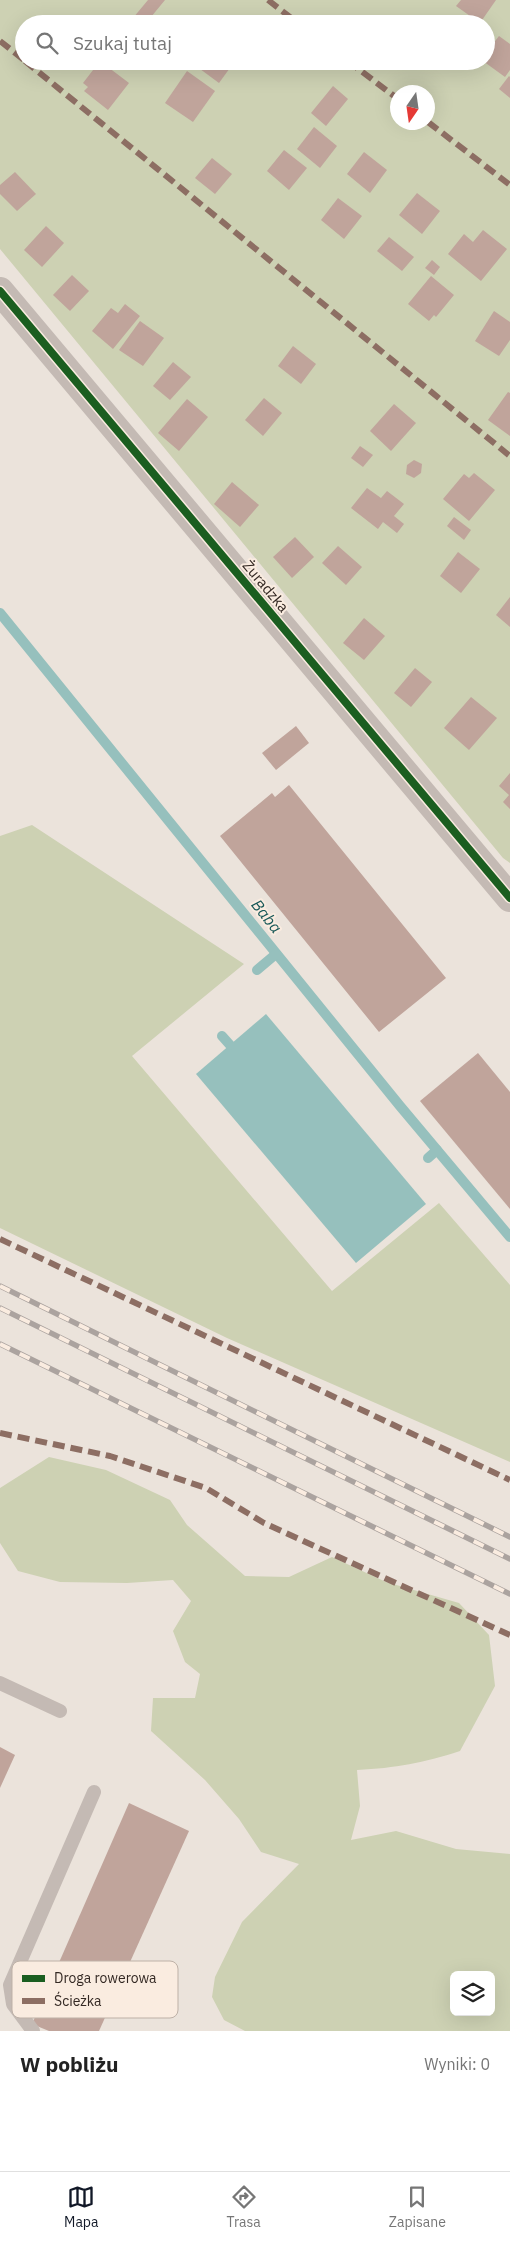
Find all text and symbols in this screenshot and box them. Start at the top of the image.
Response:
search box [15,15,495,70]
icon: search [33,29,61,57]
text: Szukaj tutaj [73,31,172,55]
north arrow [390,85,435,130]
street label: Żuradzka [239,556,293,616]
water label: Baba [247,895,287,937]
legend [12,1961,178,2018]
text: Droga rowerowa [54,1969,157,1987]
map controls [450,1971,495,2016]
button: layers [450,1971,495,2016]
text: Ścieżka [54,1991,102,2010]
text: W pobliżu [20,2050,119,2078]
text: Wyniki: 0 [424,2054,490,2074]
tab: Mapa [64,2183,98,2231]
tab: Trasa [227,2183,261,2231]
tab: Zapisane [389,2183,446,2231]

